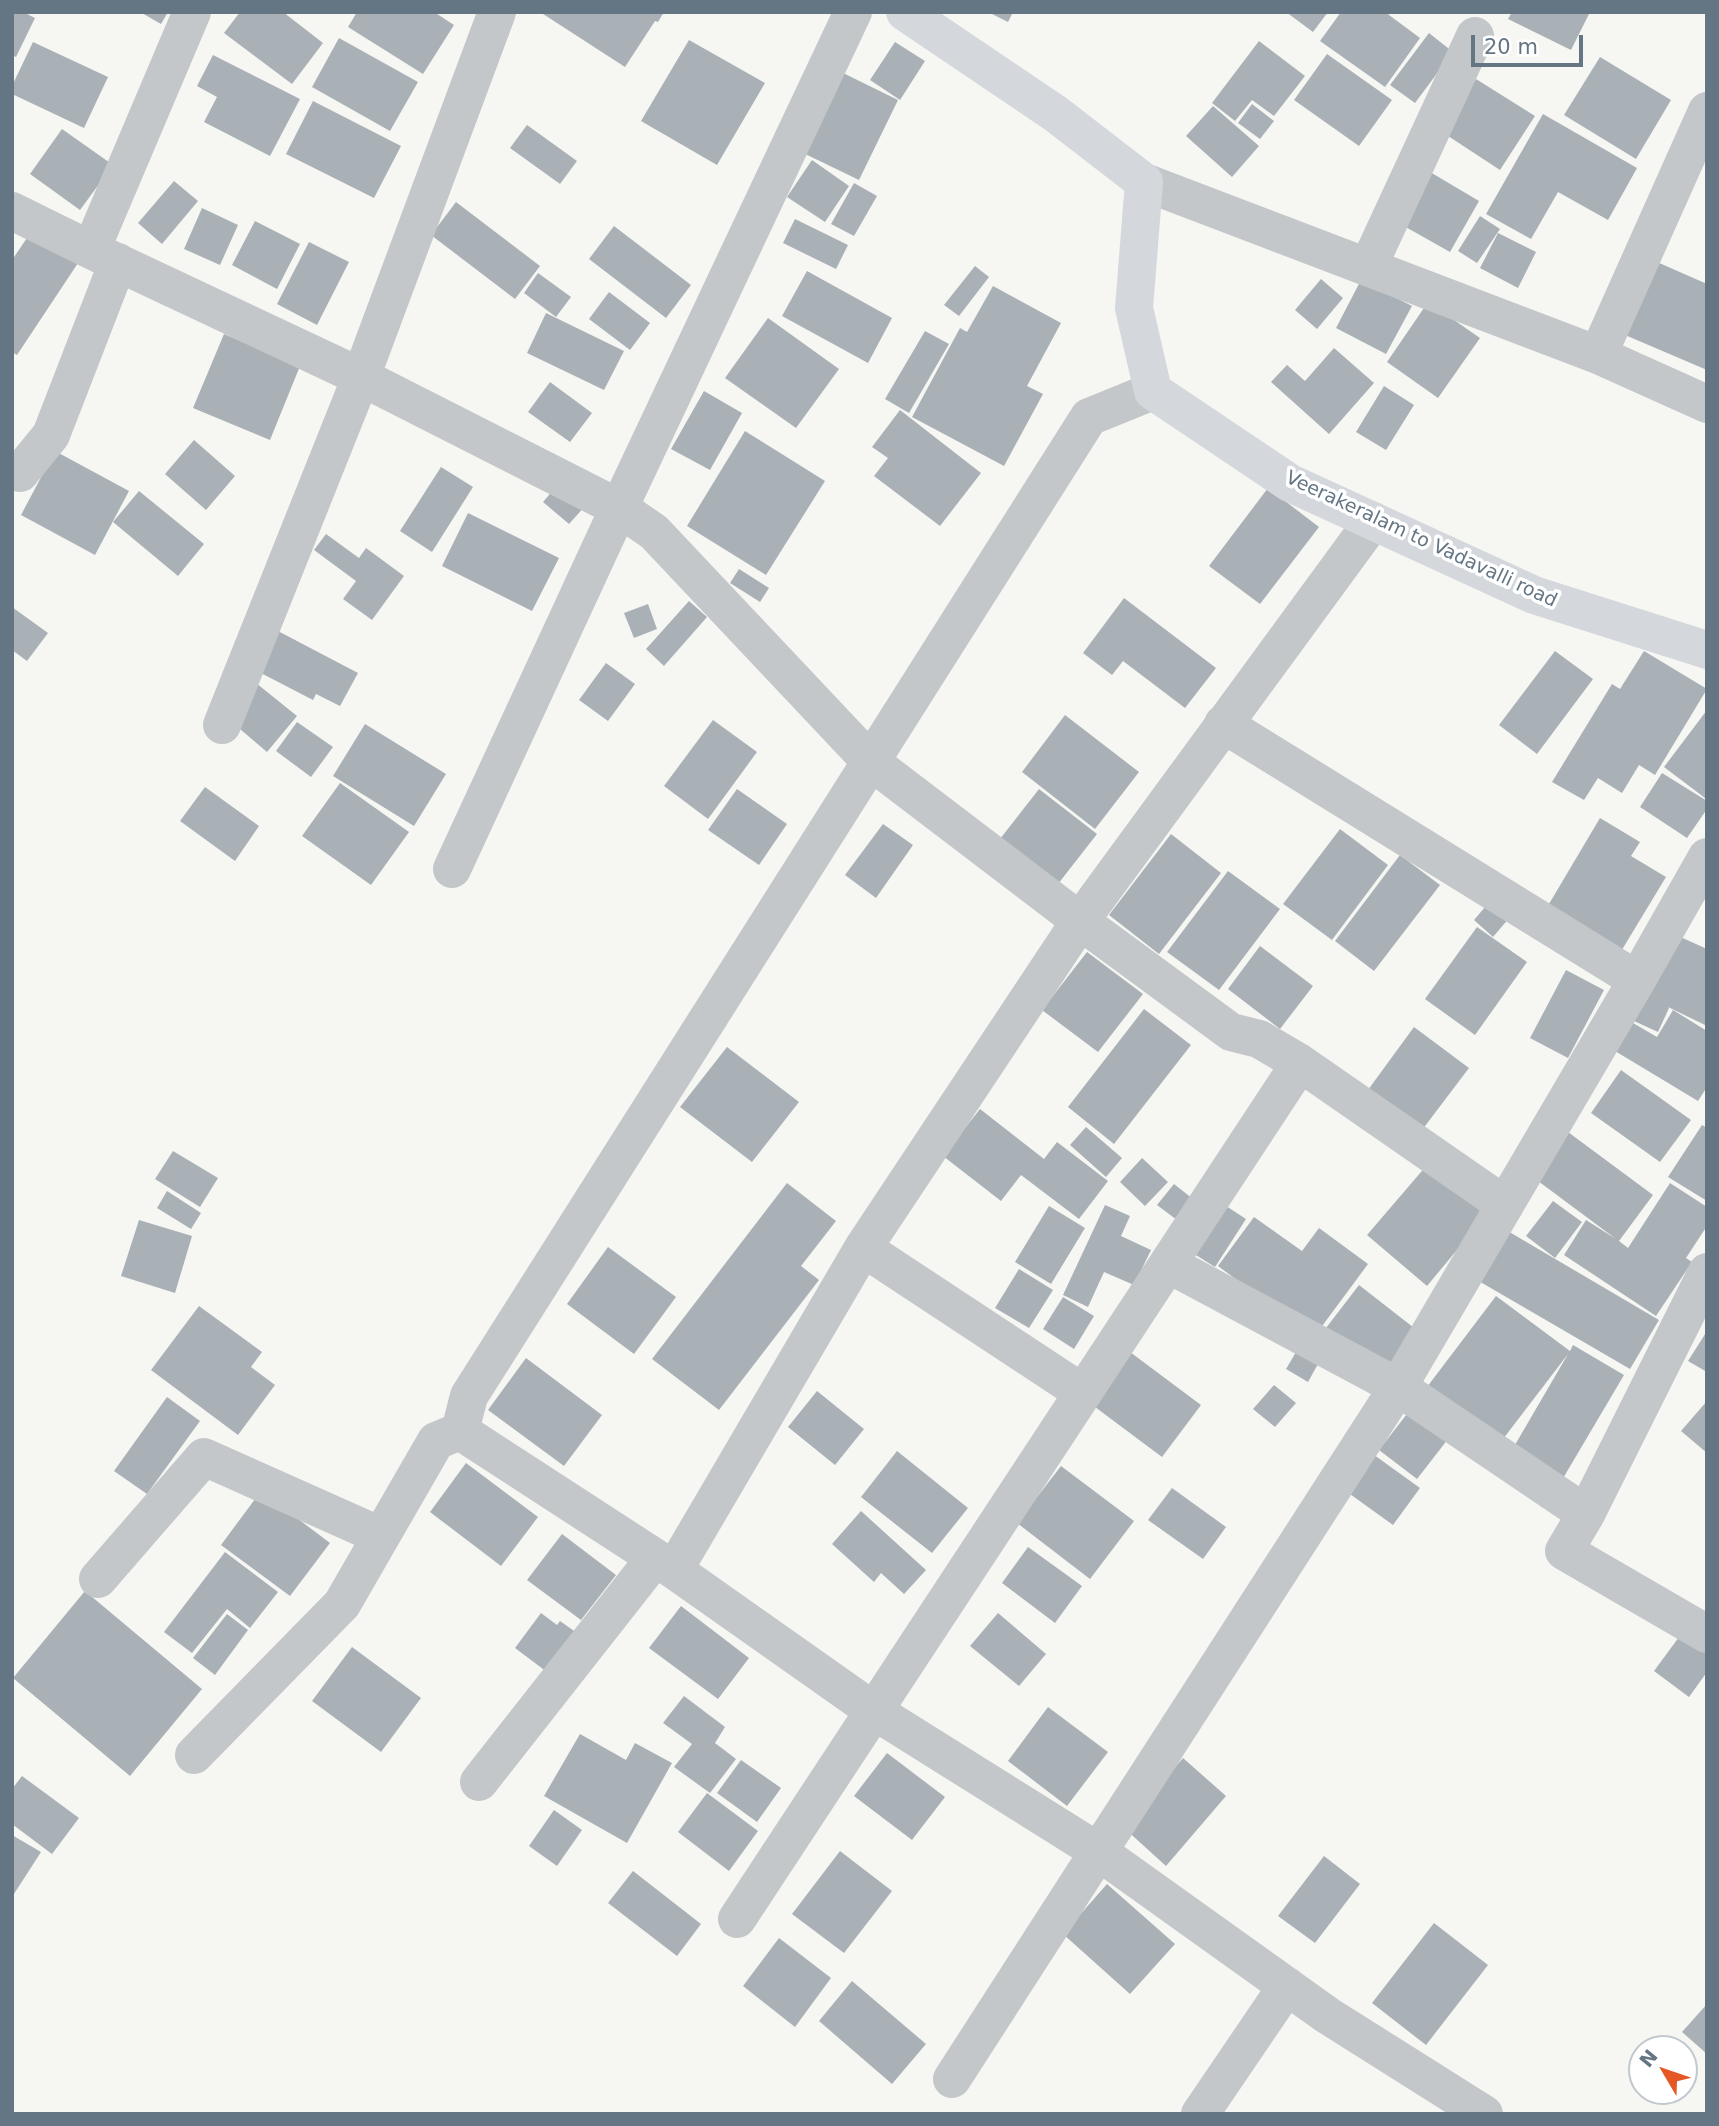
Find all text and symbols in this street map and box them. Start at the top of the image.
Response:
scale bar [1474,21,1586,65]
text: 20 m [1484,35,1538,59]
street label: Veerakeralam to Vadavalli road [1282,467,1560,613]
north arrow [1628,2035,1698,2105]
text: N [1635,2045,1662,2071]

